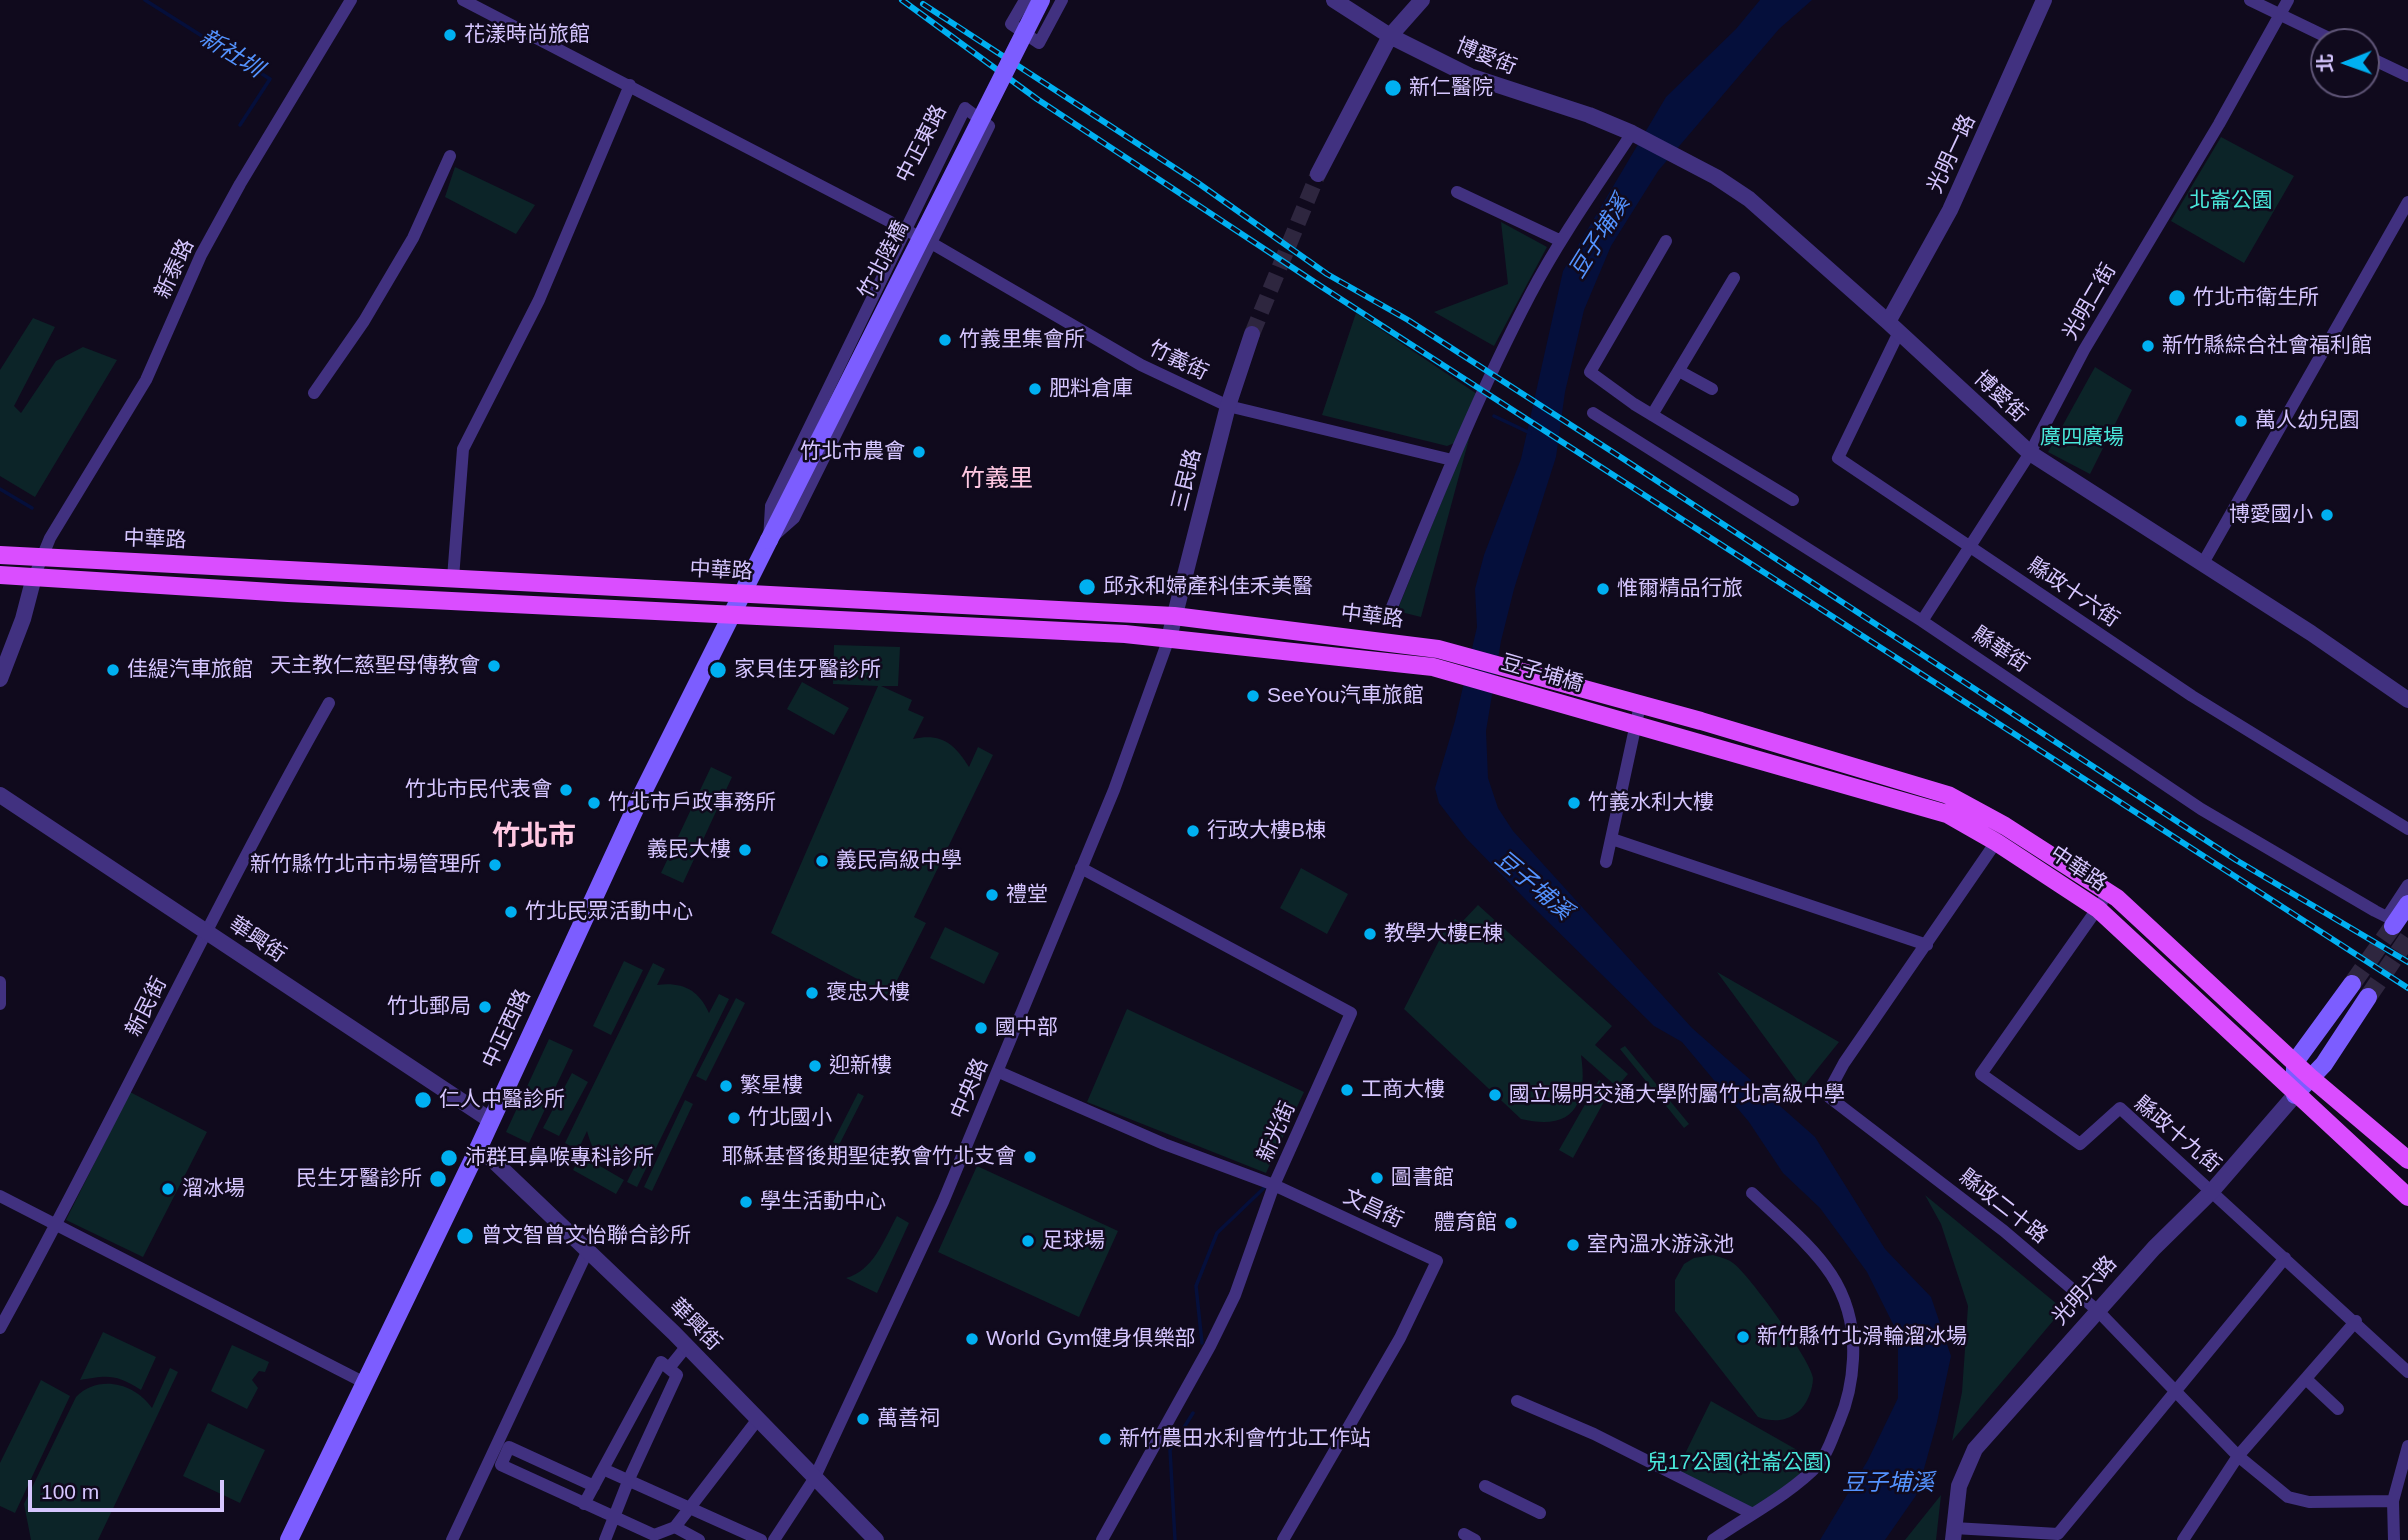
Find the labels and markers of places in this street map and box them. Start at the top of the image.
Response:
place label: 花漾時尚旅館 [464,22,590,48]
marker: 花漾時尚旅館 [442,27,458,43]
place label: 新仁醫院 [1409,75,1493,101]
marker: 新仁醫院 [1383,78,1403,98]
place label: 竹北市衛生所 [2193,285,2319,311]
marker: 竹北市衛生所 [2167,288,2187,308]
place label: 竹義里集會所 [959,327,1085,353]
marker: 竹義里集會所 [937,332,953,348]
place label: 新竹縣綜合社會福利館 [2162,333,2372,359]
marker: 新竹縣綜合社會福利館 [2140,338,2156,354]
place label: 肥料倉庫 [1049,376,1133,402]
marker: 肥料倉庫 [1027,381,1043,397]
place label: 萬人幼兒園 [2255,408,2360,434]
marker: 萬人幼兒園 [2233,413,2249,429]
place label: 竹北市農會 [800,439,905,465]
marker: 竹北市農會 [911,444,927,460]
place label: 博愛國小 [2229,502,2313,528]
marker: 博愛國小 [2319,507,2335,523]
place label: 邱永和婦產科佳禾美醫 [1103,574,1313,600]
place label: 惟爾精品行旅 [1617,576,1743,602]
marker: 邱永和婦產科佳禾美醫 [1077,577,1097,597]
marker: 惟爾精品行旅 [1595,581,1611,597]
place label: 天主教仁慈聖母傳教會 [270,653,480,679]
place label: 佳緹汽車旅館 [127,657,253,683]
place label: 家貝佳牙醫診所 [734,657,881,683]
marker: 天主教仁慈聖母傳教會 [486,658,502,674]
marker: 家貝佳牙醫診所 [708,660,728,680]
marker: 佳緹汽車旅館 [105,662,121,678]
place label: SeeYou汽車旅館 [1267,683,1424,709]
marker: SeeYou汽車旅館 [1245,688,1261,704]
place label: 竹北市民代表會 [405,777,552,803]
marker: 竹北市民代表會 [558,782,574,798]
place label: 竹北市戶政事務所 [608,790,776,816]
place label: 竹義水利大樓 [1588,790,1714,816]
marker: 竹北市戶政事務所 [586,795,602,811]
marker: 竹義水利大樓 [1566,795,1582,811]
place label: 行政大樓B棟 [1207,818,1326,844]
marker: 行政大樓B棟 [1185,823,1201,839]
place label: 義民大樓 [647,837,731,863]
marker: 義民大樓 [737,842,753,858]
place label: 義民高級中學 [836,848,962,874]
place label: 新竹縣竹北市市場管理所 [250,852,481,878]
marker: 義民高級中學 [814,853,830,869]
marker: 新竹縣竹北市市場管理所 [487,857,503,873]
place label: 禮堂 [1006,882,1048,908]
marker: 禮堂 [984,887,1000,903]
place label: 竹北民眾活動中心 [525,899,693,925]
marker: 竹北民眾活動中心 [503,904,519,920]
place label: 教學大樓E棟 [1384,921,1503,947]
marker: 教學大樓E棟 [1362,926,1378,942]
place label: 褒忠大樓 [826,980,910,1006]
marker: 褒忠大樓 [804,985,820,1001]
place label: 竹北郵局 [387,994,471,1020]
marker: 竹北郵局 [477,999,493,1015]
place label: 國中部 [995,1015,1058,1041]
marker: 國中部 [973,1020,989,1036]
place label: 迎新樓 [829,1053,892,1079]
marker: 迎新樓 [807,1058,823,1074]
place label: 繁星樓 [740,1073,803,1099]
place label: 工商大樓 [1361,1077,1445,1103]
marker: 繁星樓 [718,1078,734,1094]
marker: 工商大樓 [1339,1082,1355,1098]
place label: 國立陽明交通大學附屬竹北高級中學 [1509,1082,1845,1108]
place label: 仁人中醫診所 [439,1087,565,1113]
marker: 國立陽明交通大學附屬竹北高級中學 [1487,1087,1503,1103]
marker: 仁人中醫診所 [413,1090,433,1110]
place label: 竹北國小 [748,1105,832,1131]
marker: 竹北國小 [726,1110,742,1126]
place label: 耶穌基督後期聖徒教會竹北支會 [722,1144,1016,1170]
place label: 沛群耳鼻喉專科診所 [465,1145,654,1171]
marker: 沛群耳鼻喉專科診所 [439,1148,459,1168]
marker: 耶穌基督後期聖徒教會竹北支會 [1022,1149,1038,1165]
place label: 圖書館 [1391,1165,1454,1191]
place label: 民生牙醫診所 [296,1166,422,1192]
marker: 民生牙醫診所 [428,1169,448,1189]
marker: 圖書館 [1369,1170,1385,1186]
place label: 溜冰場 [182,1176,245,1202]
marker: 溜冰場 [160,1181,176,1197]
place label: 學生活動中心 [760,1189,886,1215]
marker: 學生活動中心 [738,1194,754,1210]
place label: 體育館 [1434,1210,1497,1236]
marker: 體育館 [1503,1215,1519,1231]
place label: 曾文智曾文怡聯合診所 [481,1223,691,1249]
marker: 曾文智曾文怡聯合診所 [455,1226,475,1246]
place label: 足球場 [1042,1228,1105,1254]
place label: 室內溫水游泳池 [1587,1232,1734,1258]
marker: 足球場 [1020,1233,1036,1249]
marker: 室內溫水游泳池 [1565,1237,1581,1253]
place label: 新竹縣竹北滑輪溜冰場 [1757,1324,1967,1350]
place label: World Gym健身俱樂部 [986,1326,1196,1352]
marker: 新竹縣竹北滑輪溜冰場 [1735,1329,1751,1345]
marker: World Gym健身俱樂部 [964,1331,980,1347]
place label: 萬善祠 [877,1406,940,1432]
marker: 萬善祠 [855,1411,871,1427]
place label: 新竹農田水利會竹北工作站 [1119,1426,1371,1452]
marker: 新竹農田水利會竹北工作站 [1097,1431,1113,1447]

